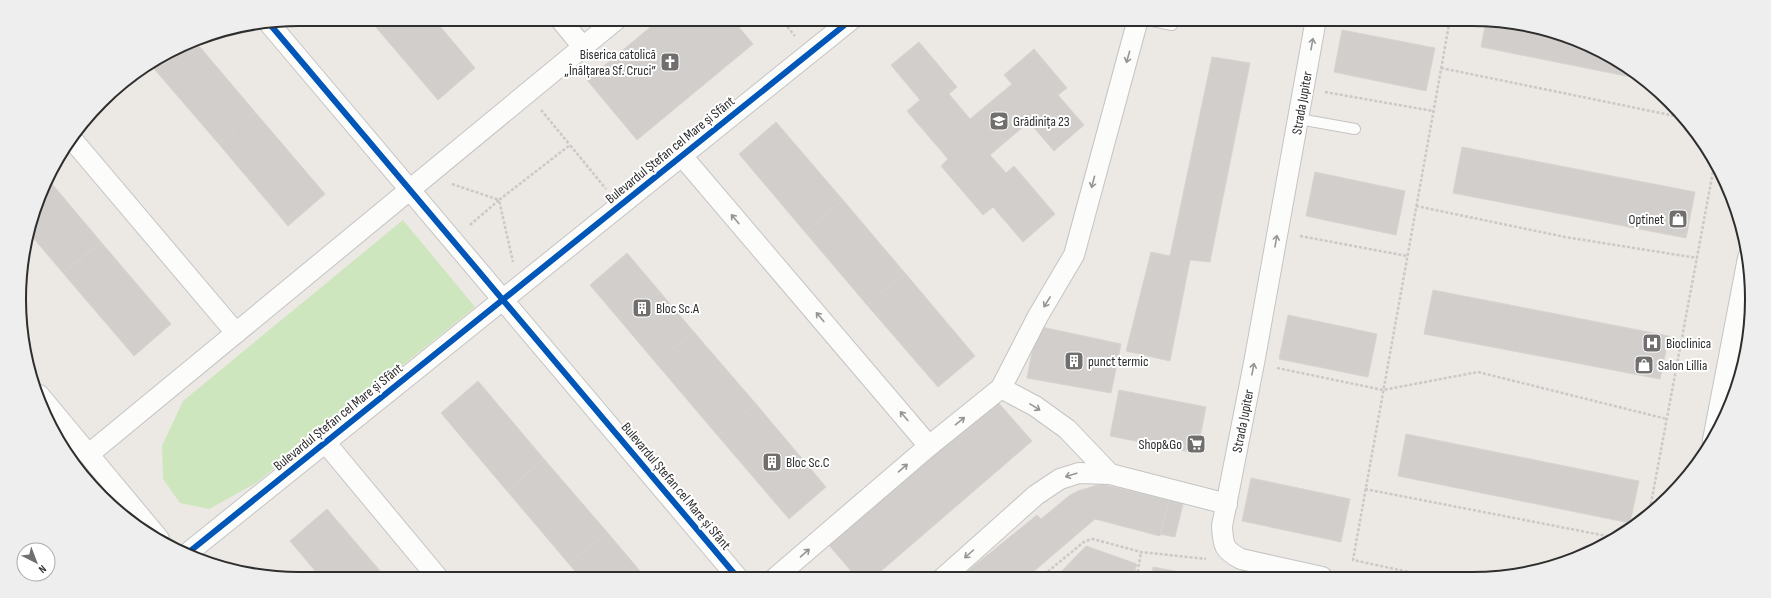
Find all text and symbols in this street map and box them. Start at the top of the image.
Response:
one-way arrow [1308,38,1316,51]
place label: Biserica catolică „Înălțarea Sf. Cruci” [564,46,656,79]
one-way arrow [1124,50,1131,63]
church icon: Biserica catolică „Înălțarea Sf. Cruci” [659,51,681,73]
street label: Strada Jupiter [1288,70,1316,136]
street label: Bulevardul Ștefan cel Mare și Sfânt [602,93,738,207]
school or university icon: Grădinița 23 [988,110,1010,132]
place label: Grădinița 23 [1013,113,1070,130]
one-way arrow [1089,175,1096,188]
shop icon: Optinet [1667,208,1689,230]
place label: Optinet [1629,211,1664,228]
one-way arrow [731,213,740,224]
one-way arrow [1273,235,1281,248]
one-way arrow [1043,296,1051,307]
building icon: Bloc Sc.A [631,297,653,319]
place label: Bloc Sc.A [656,300,700,317]
one-way arrow [815,312,824,323]
hospital icon: Bioclinica [1641,332,1663,354]
place label: Bioclinica [1666,335,1711,352]
building icon: punct termic [1063,350,1085,372]
place label: punct termic [1088,353,1149,370]
shop icon: Salon Lillia [1633,354,1655,376]
place label: Salon Lillia [1658,357,1707,374]
street label: Bulevardul Ștefan cel Mare și Sfânt [270,360,406,474]
one-way arrow [1249,363,1257,376]
street label: Strada Jupiter [1229,388,1257,454]
one-way arrow [1029,403,1041,411]
one-way arrow [900,411,909,422]
one-way arrow [954,417,965,426]
street label: Bulevardul Ștefan cel Mare și Sfânt [618,419,734,553]
supermarket icon: Shop&Go [1185,433,1207,455]
place label: Shop&Go [1139,436,1182,453]
building icon: Bloc Sc.C [761,451,783,473]
place label: Bloc Sc.C [786,454,830,471]
one-way arrow [898,464,909,473]
one-way arrow [1065,472,1078,479]
north arrow [16,542,56,582]
one-way arrow [799,548,810,557]
one-way arrow [964,550,975,559]
text: N [36,562,49,576]

